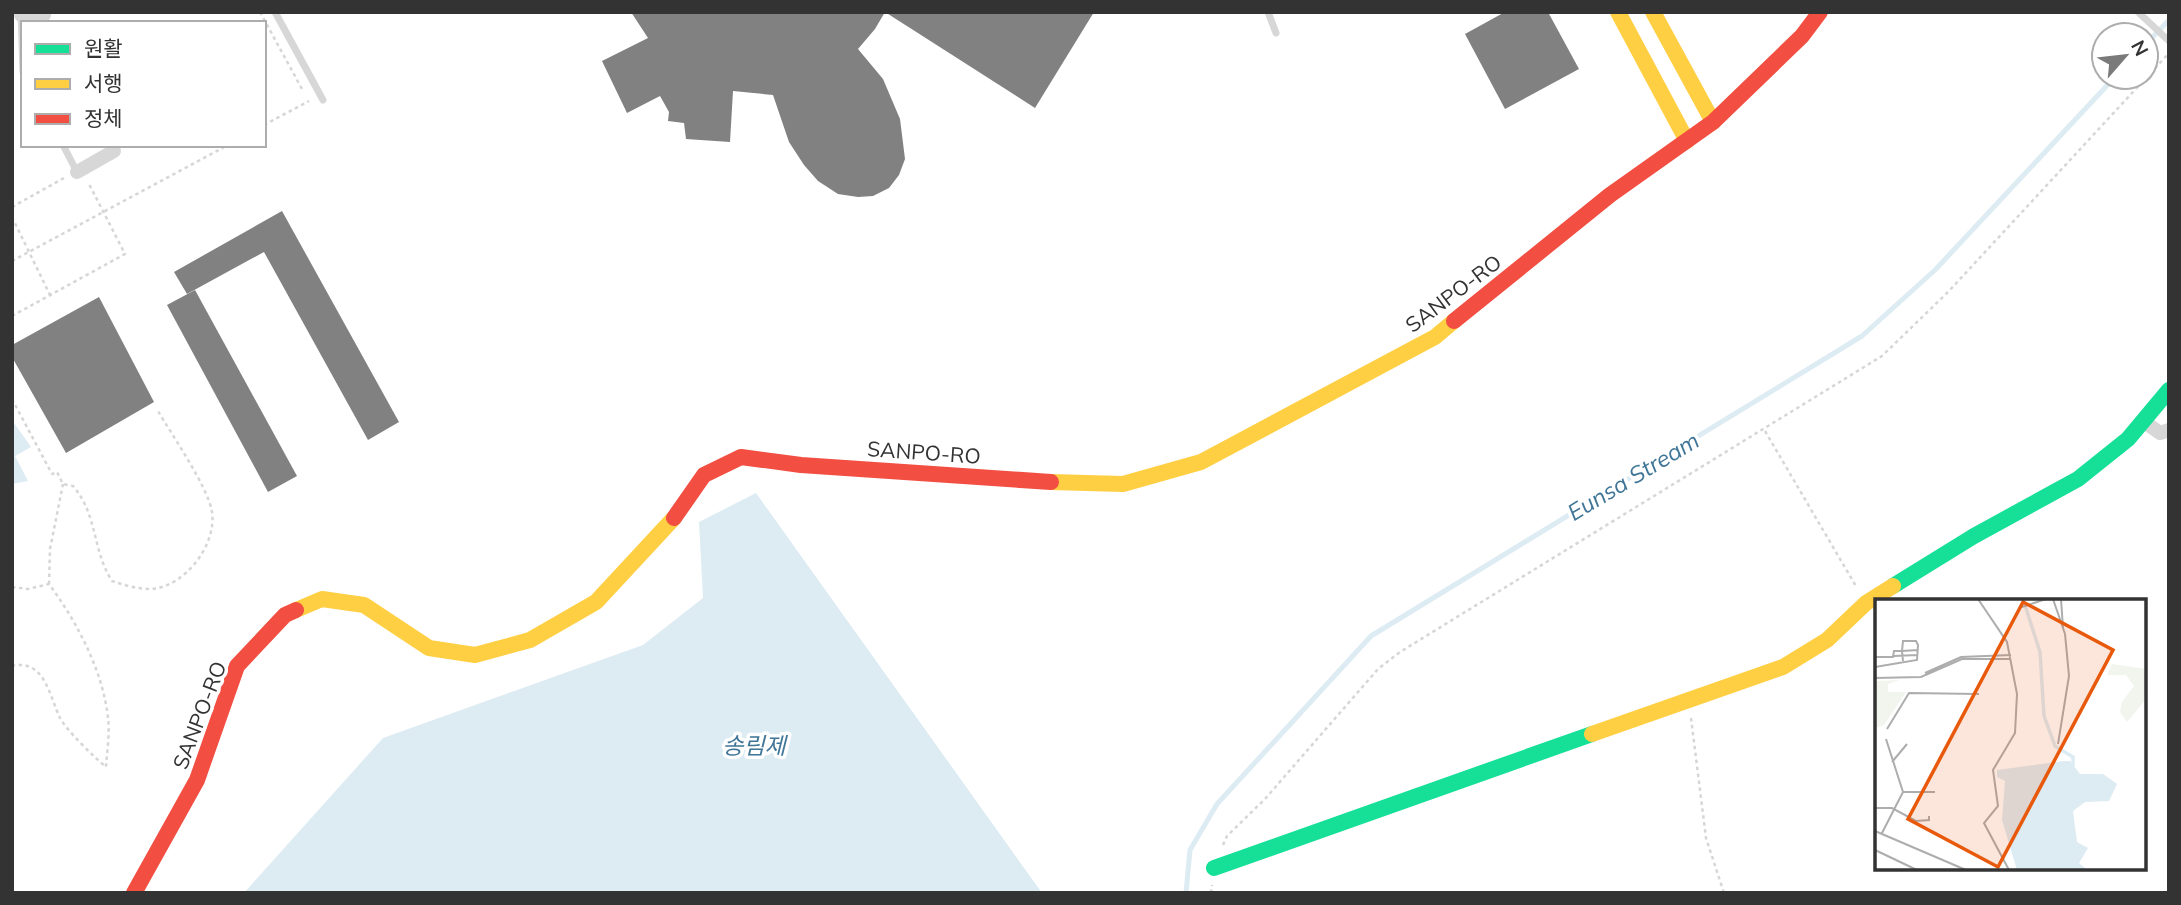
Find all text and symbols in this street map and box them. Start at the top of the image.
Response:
legend [21,21,266,147]
north arrow [2090,21,2160,91]
text: 원활 [84,35,123,61]
text: N [2126,36,2154,60]
text: 서행 [84,70,123,96]
text: 정체 [84,105,123,131]
street label: SANPO-RO [1400,248,1506,338]
water label: Eunsa Stream [1562,425,1704,527]
street label: SANPO-RO [866,435,982,469]
inset map [1875,599,2146,870]
street label: SANPO-RO [167,657,231,773]
water label: 송림제 [722,731,789,760]

